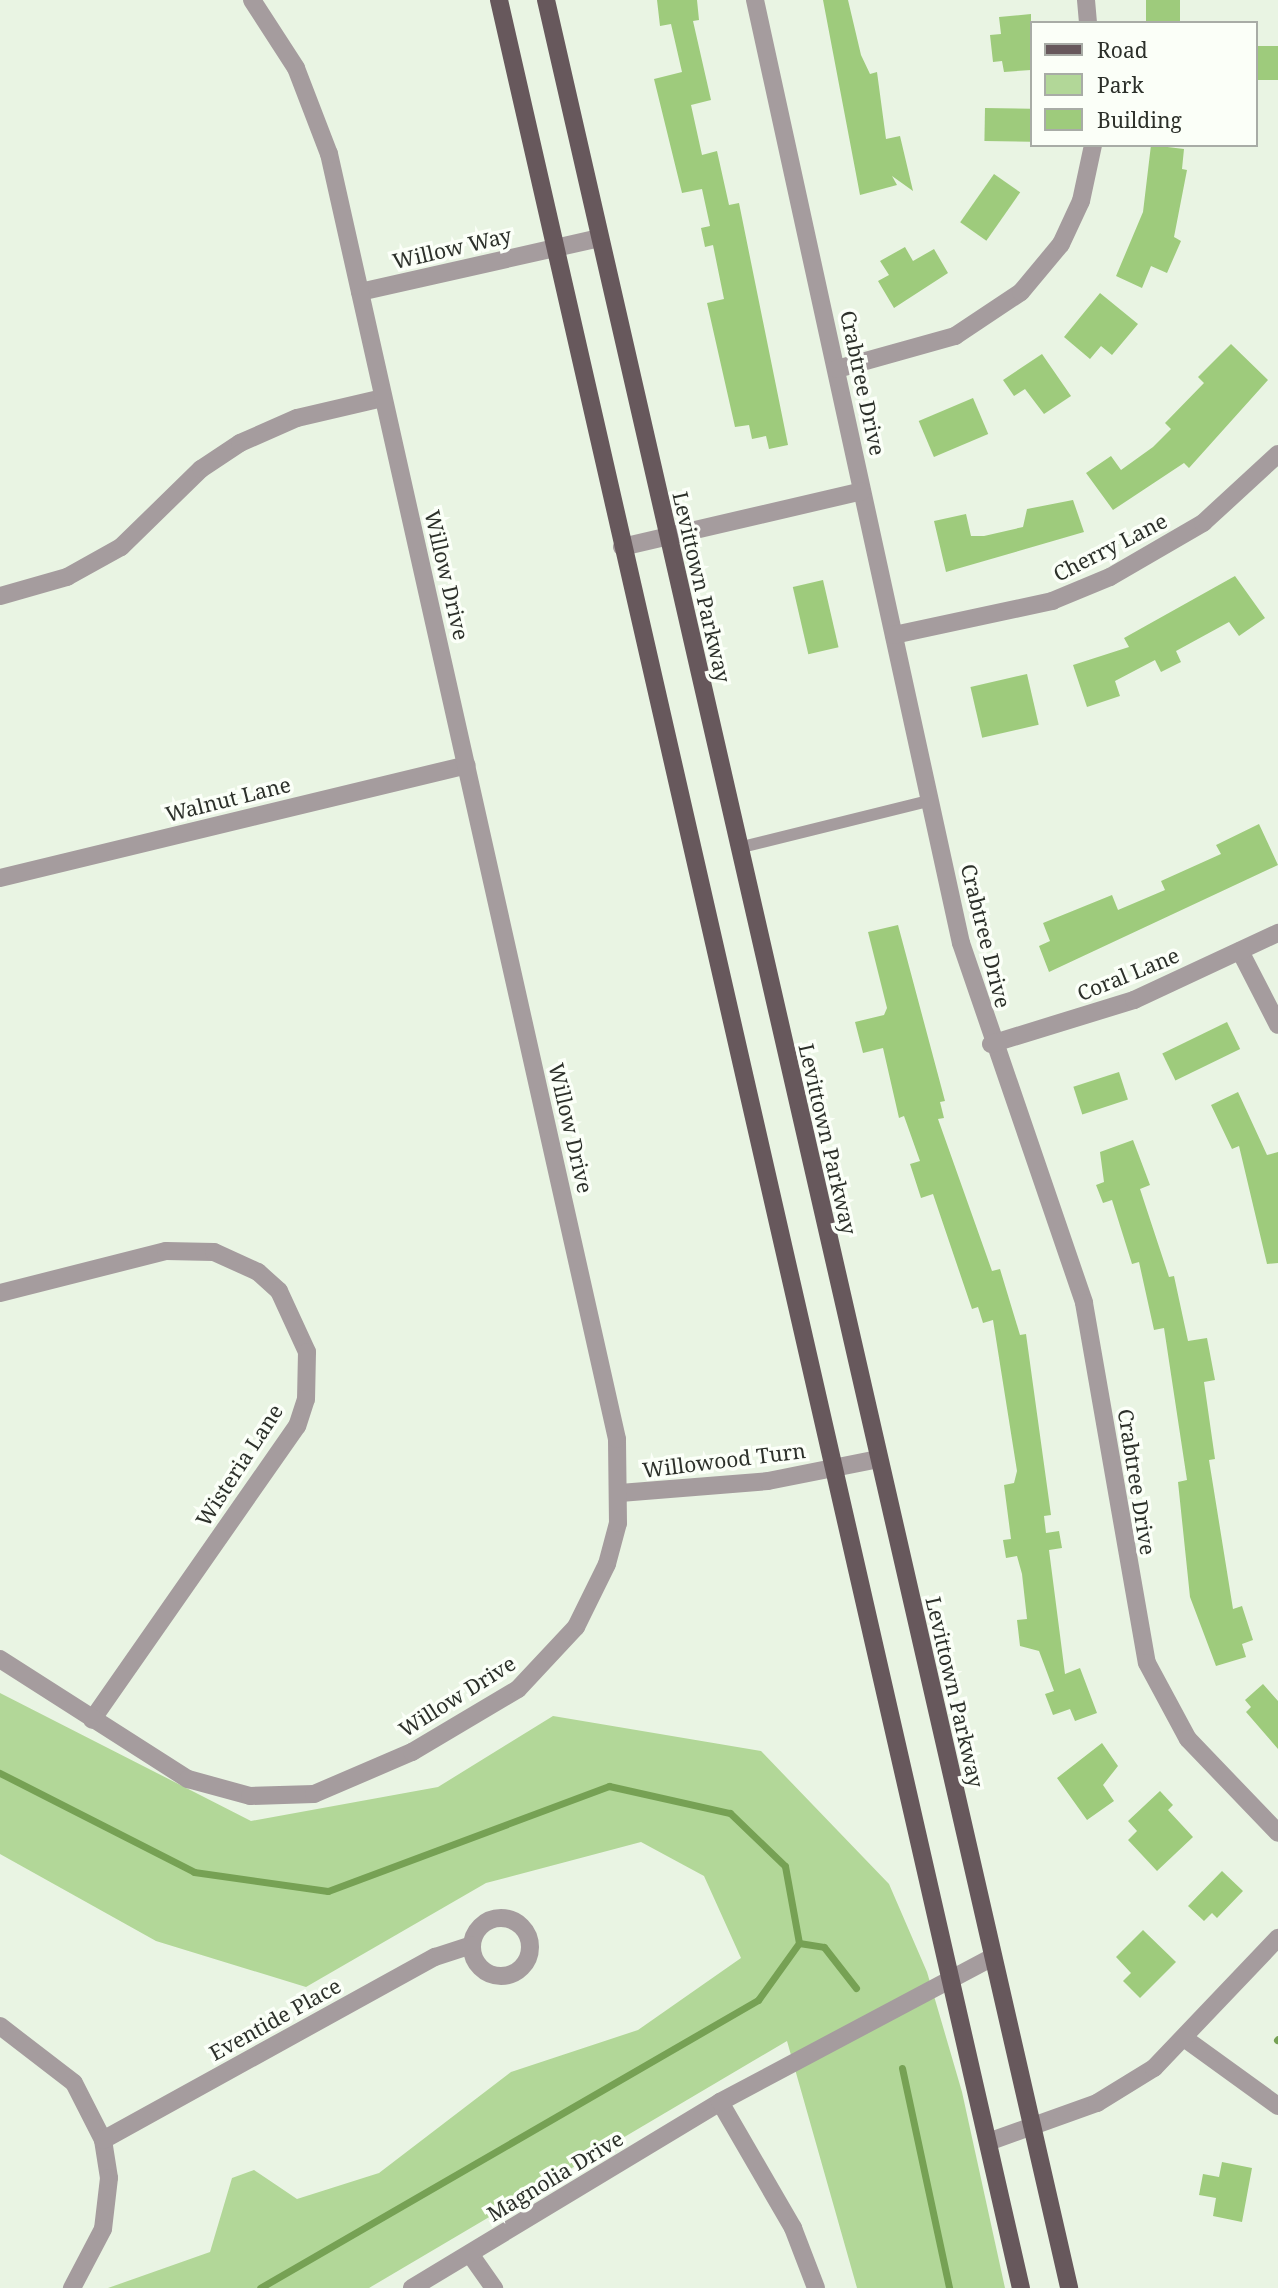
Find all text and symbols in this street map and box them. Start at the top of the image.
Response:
legend [1030,21,1257,147]
text: Road [1097,36,1148,64]
text: Park [1097,71,1144,99]
text: Building [1097,106,1182,134]
street label: Willow Way [390,222,514,274]
street label: Crabtree Drive [835,308,891,458]
street label: Levittown Parkway [668,489,736,685]
street label: Willow Drive [420,508,474,642]
street label: Cherry Lane [1049,508,1171,586]
street label: Walnut Lane [163,771,293,827]
street label: Crabtree Drive [956,861,1016,1011]
street label: Coral Lane [1073,942,1183,1006]
street label: Levittown Parkway [794,1041,862,1237]
street label: Willow Drive [544,1061,598,1195]
street label: Wisteria Lane [190,1399,288,1531]
street label: Crabtree Drive [1113,1407,1161,1557]
street label: Willowood Turn [641,1437,807,1483]
street label: Levittown Parkway [921,1594,989,1790]
street label: Willow Drive [394,1650,520,1742]
street label: Eventide Place [205,1973,345,2065]
street label: Magnolia Drive [482,2125,628,2227]

